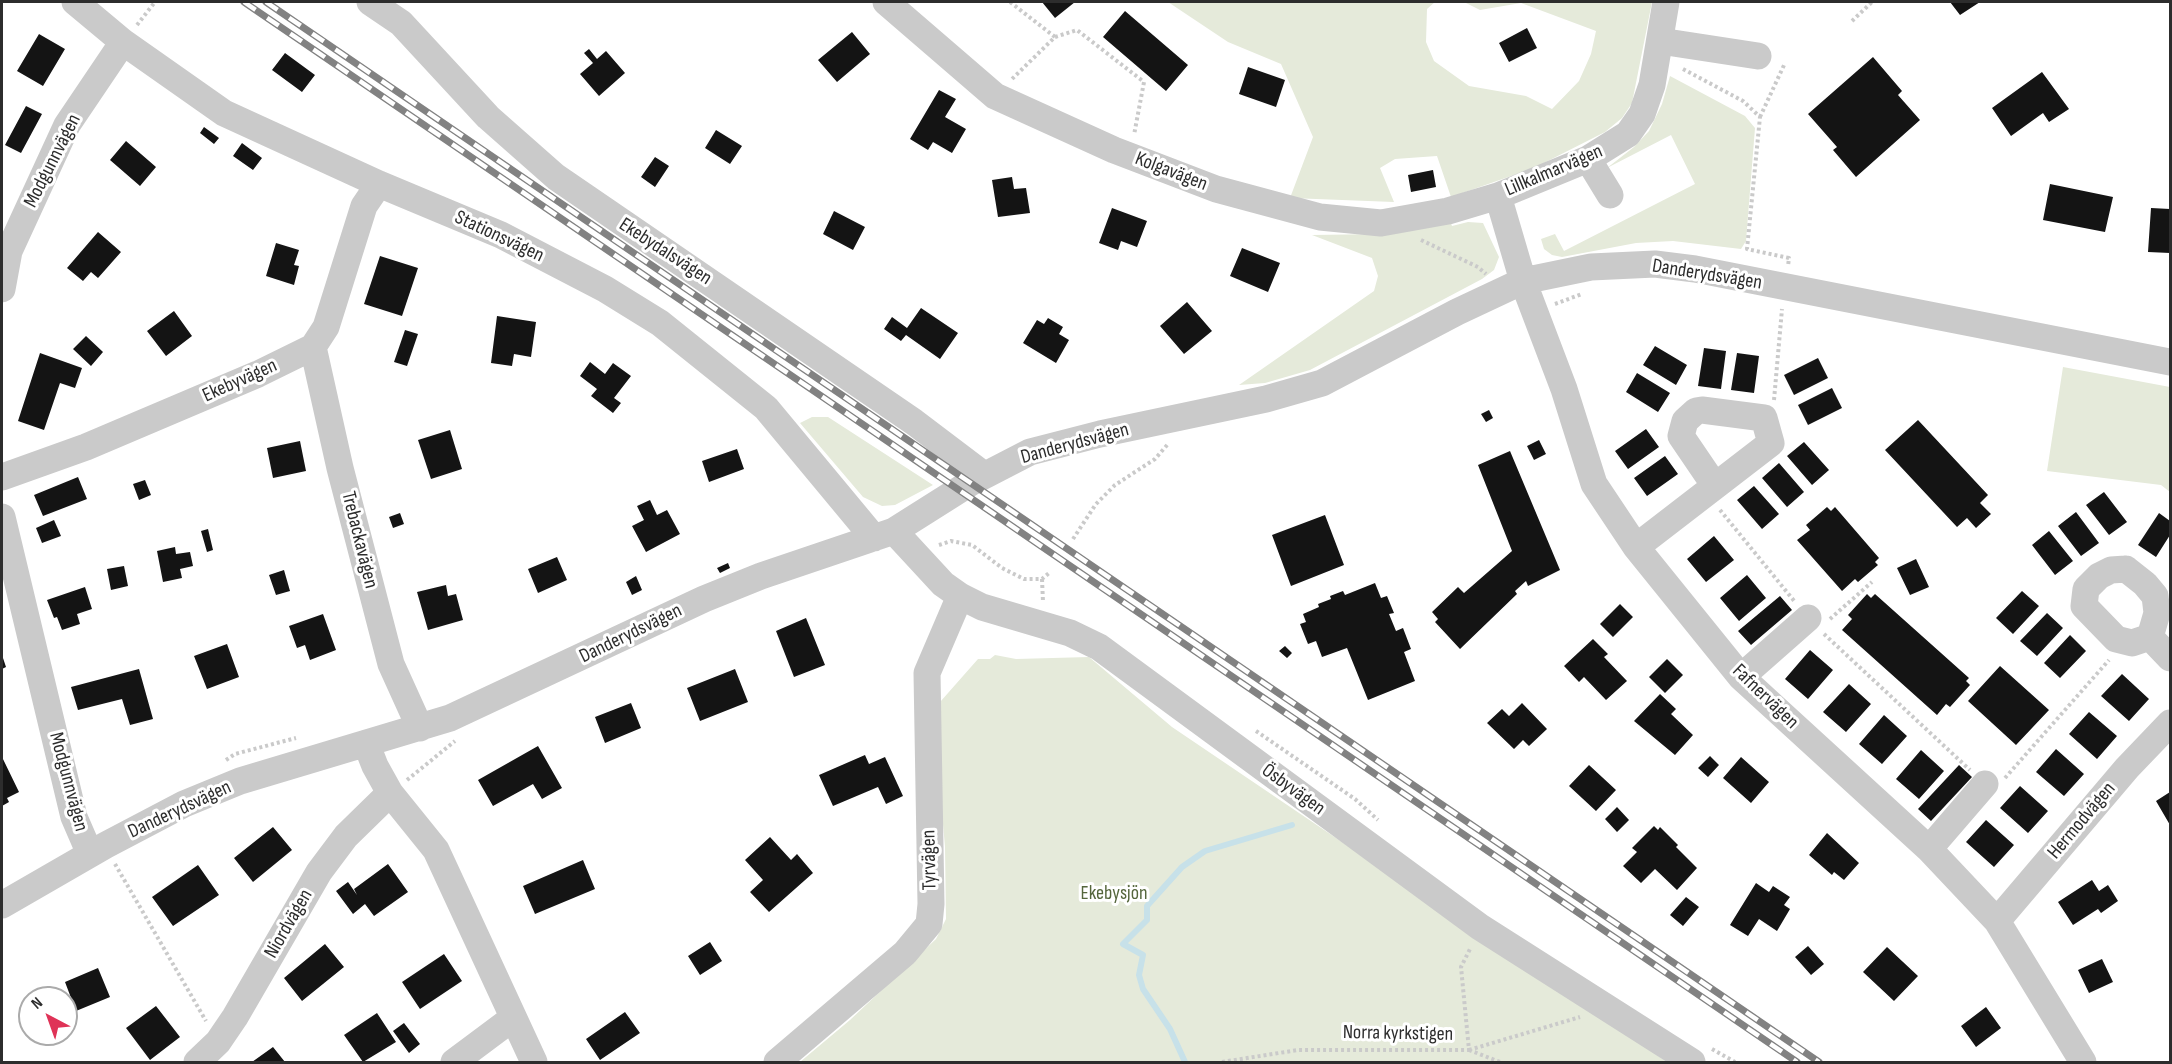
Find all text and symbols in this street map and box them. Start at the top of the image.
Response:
street label: Modgunnvägen [19,110,87,212]
street label: Lillkalmarvägen [1502,140,1606,202]
street label: Kolgavägen [1131,147,1211,197]
street label: Stationsvägen [451,206,547,268]
street label: Ekebydalsvägen [614,213,716,291]
street label: Danderydsvägen [1650,254,1764,296]
street label: Ekebyvägen [199,354,281,408]
street label: Danderydsvägen [1018,418,1132,470]
street label: Trebackavägen [335,489,383,591]
street label: Danderydsvägen [576,599,686,669]
street label: Fafnervägen [1727,660,1803,734]
street label: Modgunnvägen [43,730,93,834]
street label: Ösbyvägen [1257,759,1329,821]
street label: Danderydsvägen [125,776,235,844]
street label: Hermodvägen [2043,778,2121,864]
street label: Tyrvägen [917,830,943,890]
park label: Ekebysjön [1080,882,1148,906]
street label: Niordvägen [260,885,318,963]
north arrow [18,986,78,1046]
text: N [28,994,47,1014]
street label: Norra kyrkstigen [1343,1021,1453,1047]

